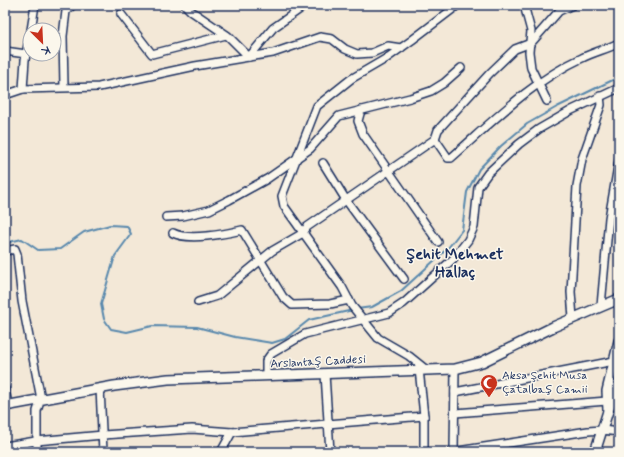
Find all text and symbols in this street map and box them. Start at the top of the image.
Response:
north arrow [22,22,62,62]
text: K [39,42,52,58]
district label: Şehit Mehmet Hallaç [406,244,504,283]
street label: Arslantaş Caddesi [270,351,366,372]
place label: Aksa Şehit Musa Çatalbaş Camii [502,368,588,398]
mosque icon: Aksa Şehit Musa Çatalbaş Camii [479,373,499,398]

